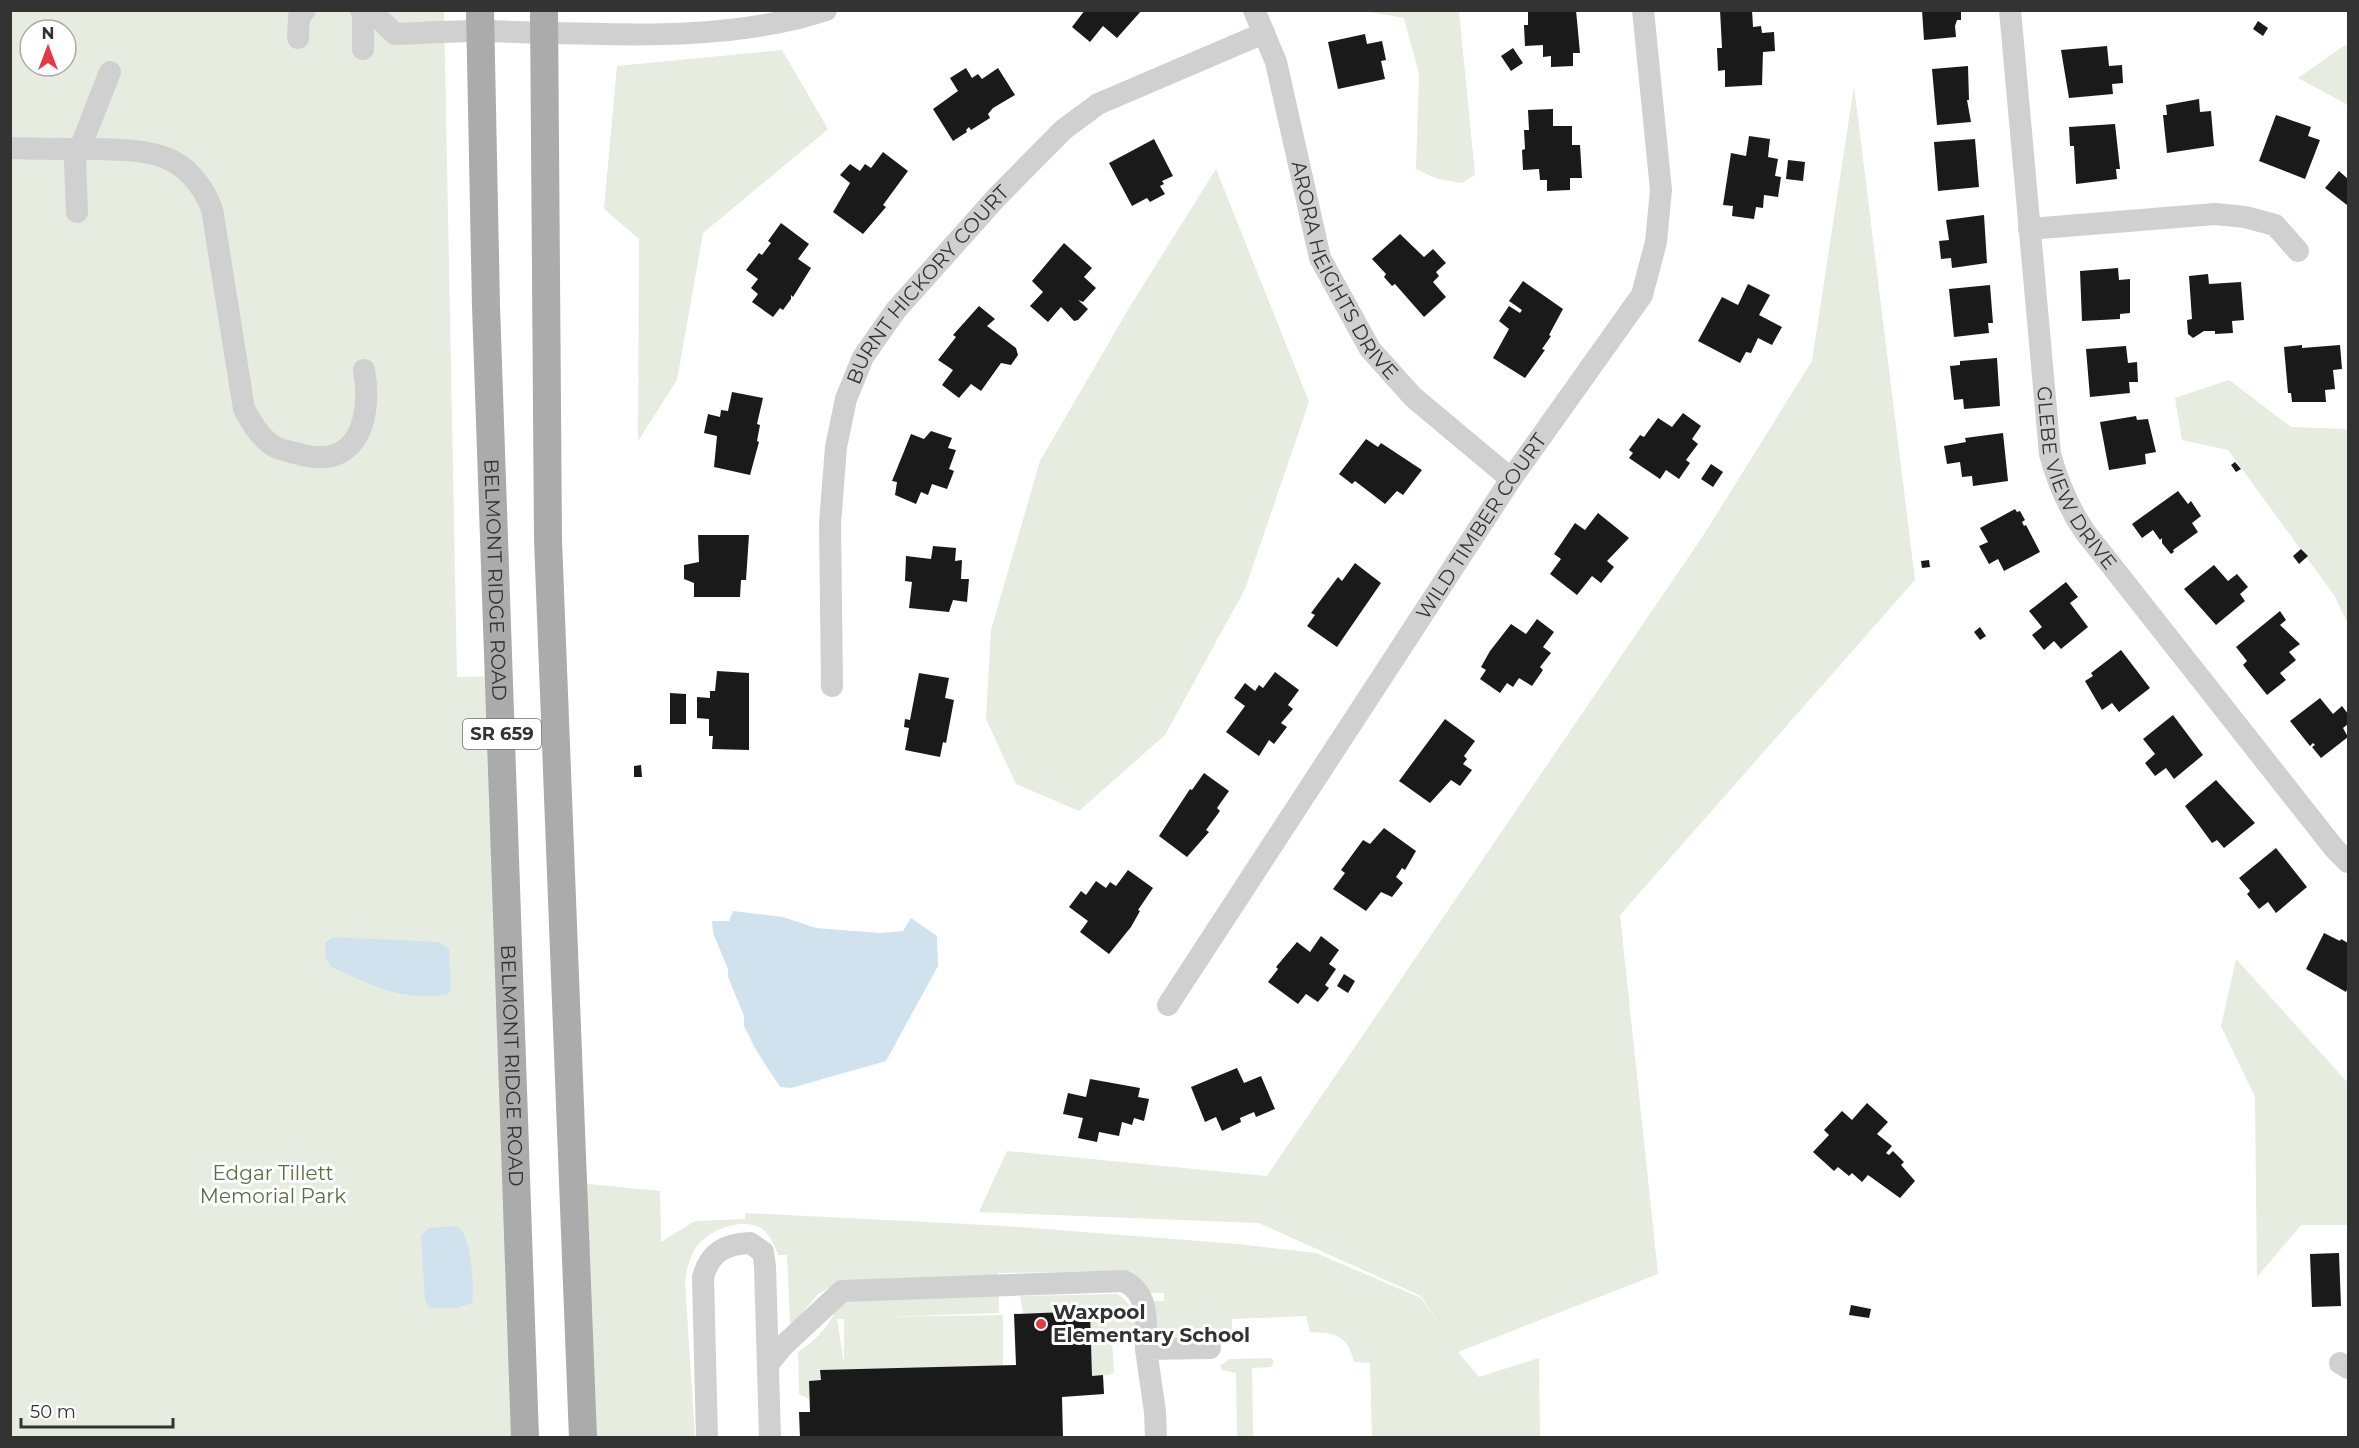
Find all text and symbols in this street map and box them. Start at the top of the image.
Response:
north arrow [18,18,78,78]
text: N [42,24,54,43]
street label: ARORA HEIGHTS DRIVE [1287,159,1403,384]
street label: BURNT HICKORY COURT [841,180,1014,388]
street label: GLEBE VIEW DRIVE [2032,385,2122,574]
street label: WILD TIMBER COURT [1411,428,1552,624]
street label: BELMONT RIDGE ROAD [479,458,512,701]
road number: SR 659 [463,719,541,749]
street label: BELMONT RIDGE ROAD [496,944,528,1187]
park label: Edgar Tillett Memorial Park [200,1161,346,1208]
place label: Waxpool Elementary School [1053,1300,1250,1347]
marker: Waxpool Elementary School [1034,1317,1048,1331]
scale bar [21,1391,172,1429]
text: 50 m [30,1401,76,1423]

